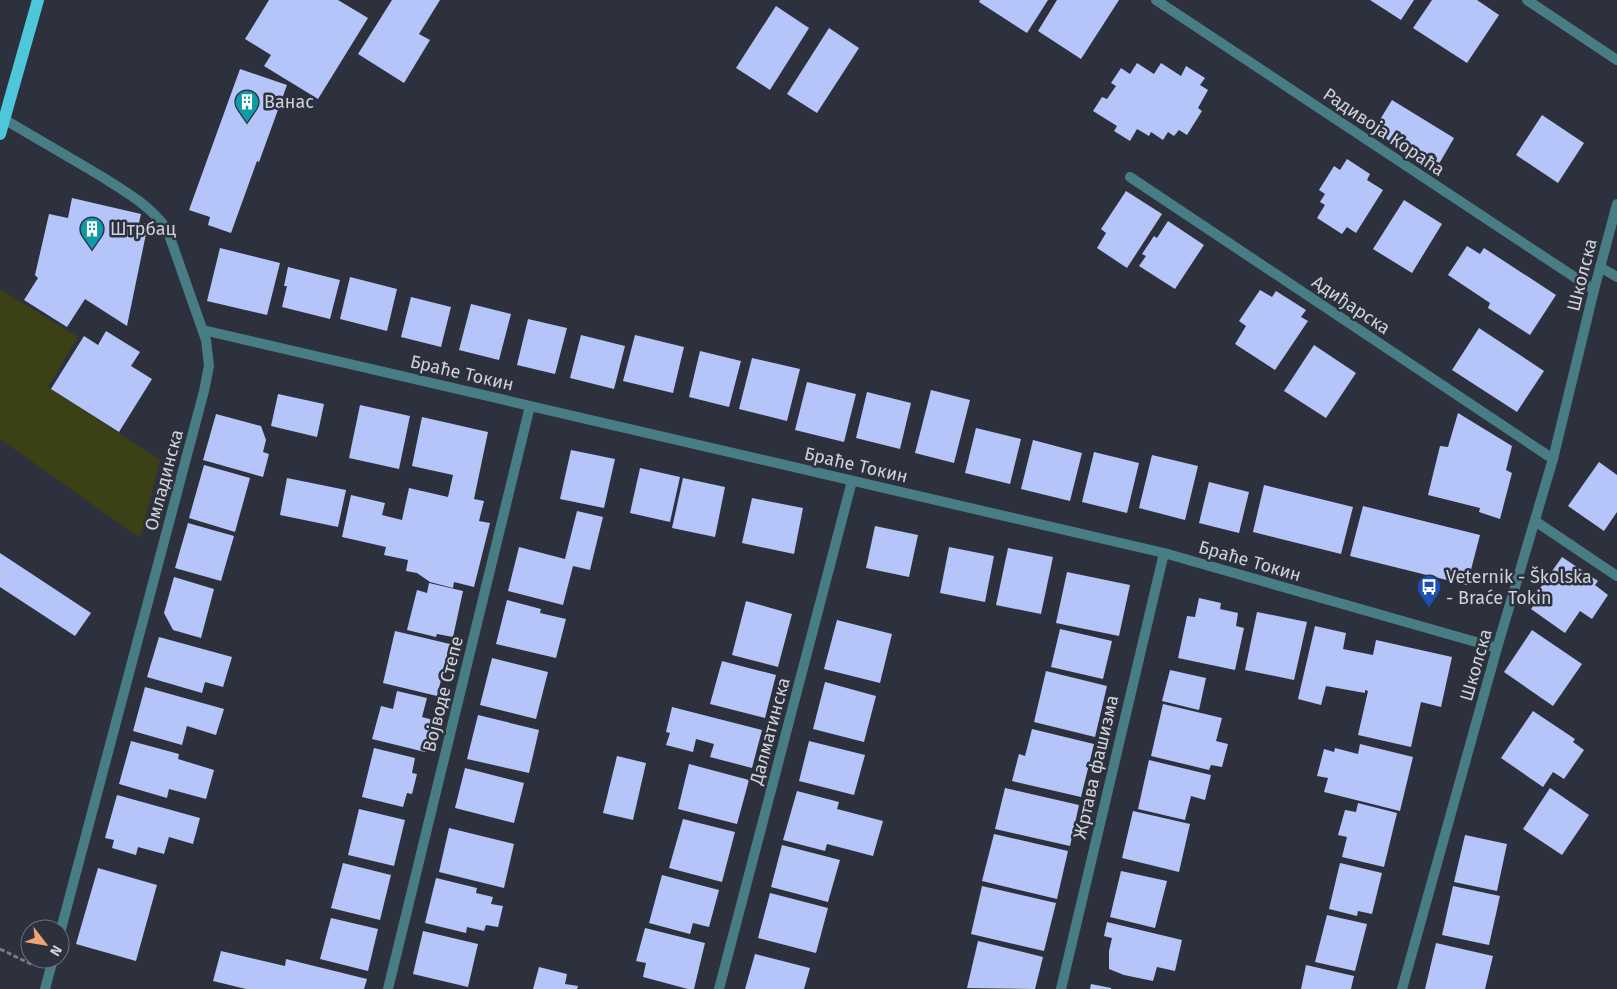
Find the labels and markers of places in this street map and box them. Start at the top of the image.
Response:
building icon: Ванас [234,89,260,123]
place label: Ванас [264,91,314,113]
building icon: Штрбац [79,216,105,250]
place label: Штрбац [110,218,176,240]
place label: Veternik - Školska - Braće Tokin [1446,566,1592,609]
bus stop icon: Veternik - Školska - Braće Tokin [1416,574,1442,608]

